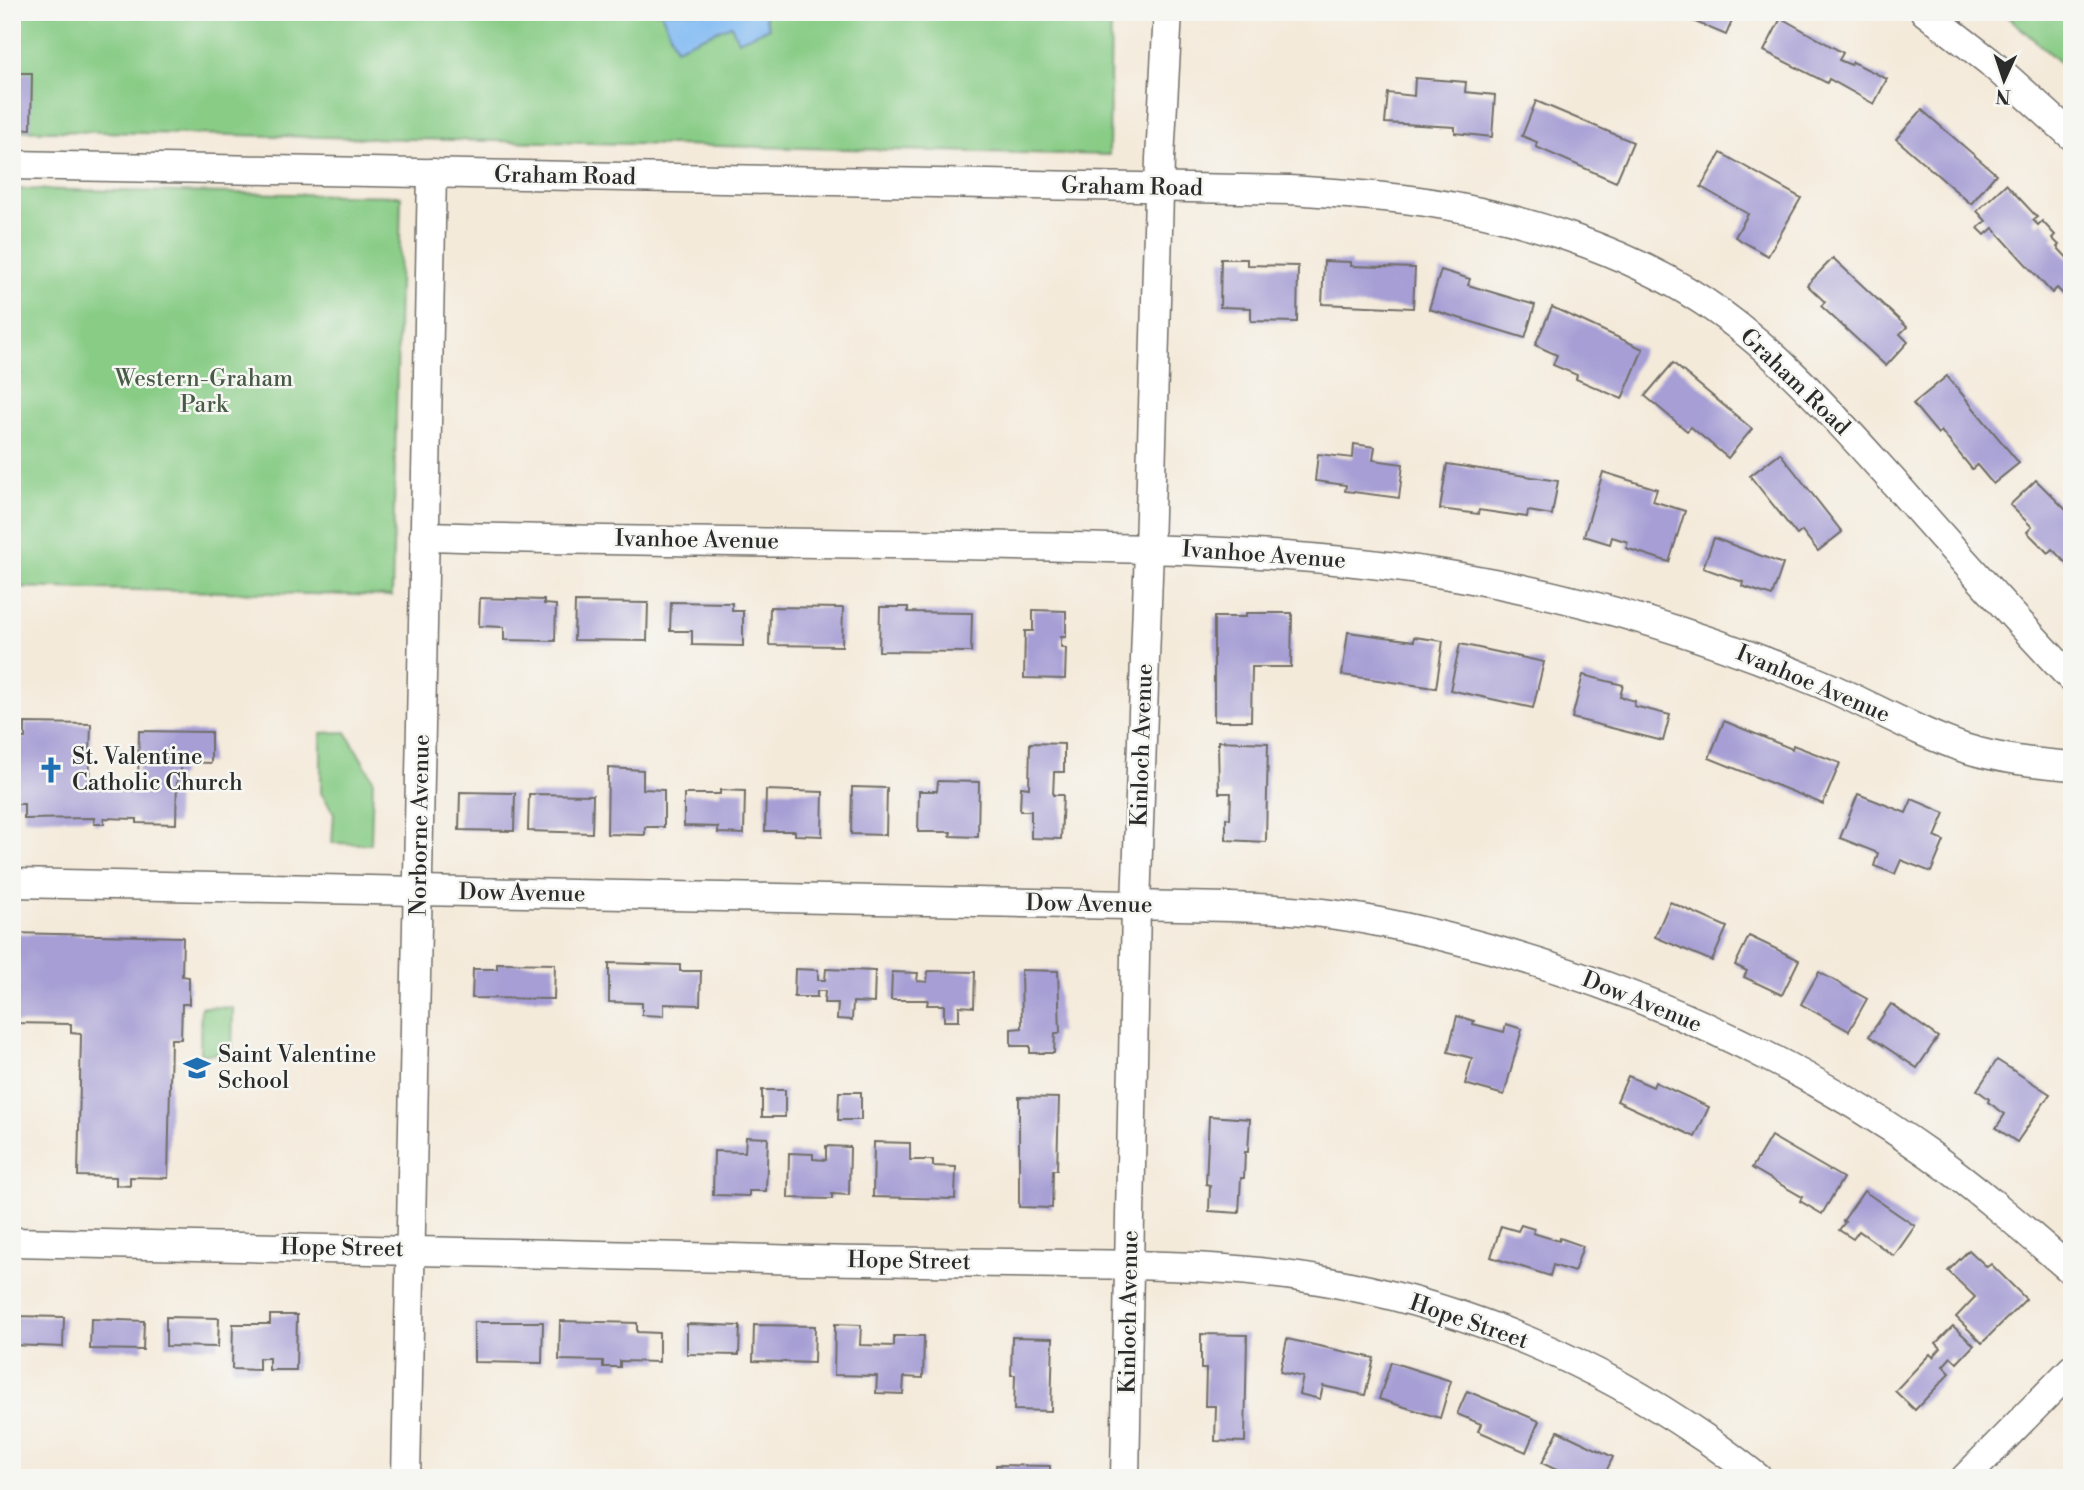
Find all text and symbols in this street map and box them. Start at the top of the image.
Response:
north arrow [1968,46,2038,116]
text: N [1995,84,2011,108]
street label: Graham Road [494,161,636,191]
street label: Graham Road [1061,172,1203,202]
street label: Graham Road [1734,323,1856,441]
park label: Western-Graham Park [114,365,293,419]
street label: Ivanhoe Avenue [615,525,779,555]
street label: Ivanhoe Avenue [1181,535,1347,575]
street label: Ivanhoe Avenue [1732,639,1894,729]
street label: Kinloch Avenue [1125,663,1159,827]
street label: Norborne Avenue [404,734,436,916]
place label: St. Valentine Catholic Church [72,743,243,797]
church icon: St. Valentine Catholic Church [36,755,66,785]
street label: Dow Avenue [458,878,586,908]
street label: Dow Avenue [1025,889,1153,919]
street label: Dow Avenue [1578,965,1706,1039]
place label: Saint Valentine School [218,1041,376,1095]
school or university icon: Saint Valentine School [182,1053,212,1083]
street label: Kinloch Avenue [1114,1230,1144,1394]
street label: Hope Street [280,1233,404,1263]
street label: Hope Street [847,1246,971,1276]
street label: Hope Street [1406,1289,1532,1355]

